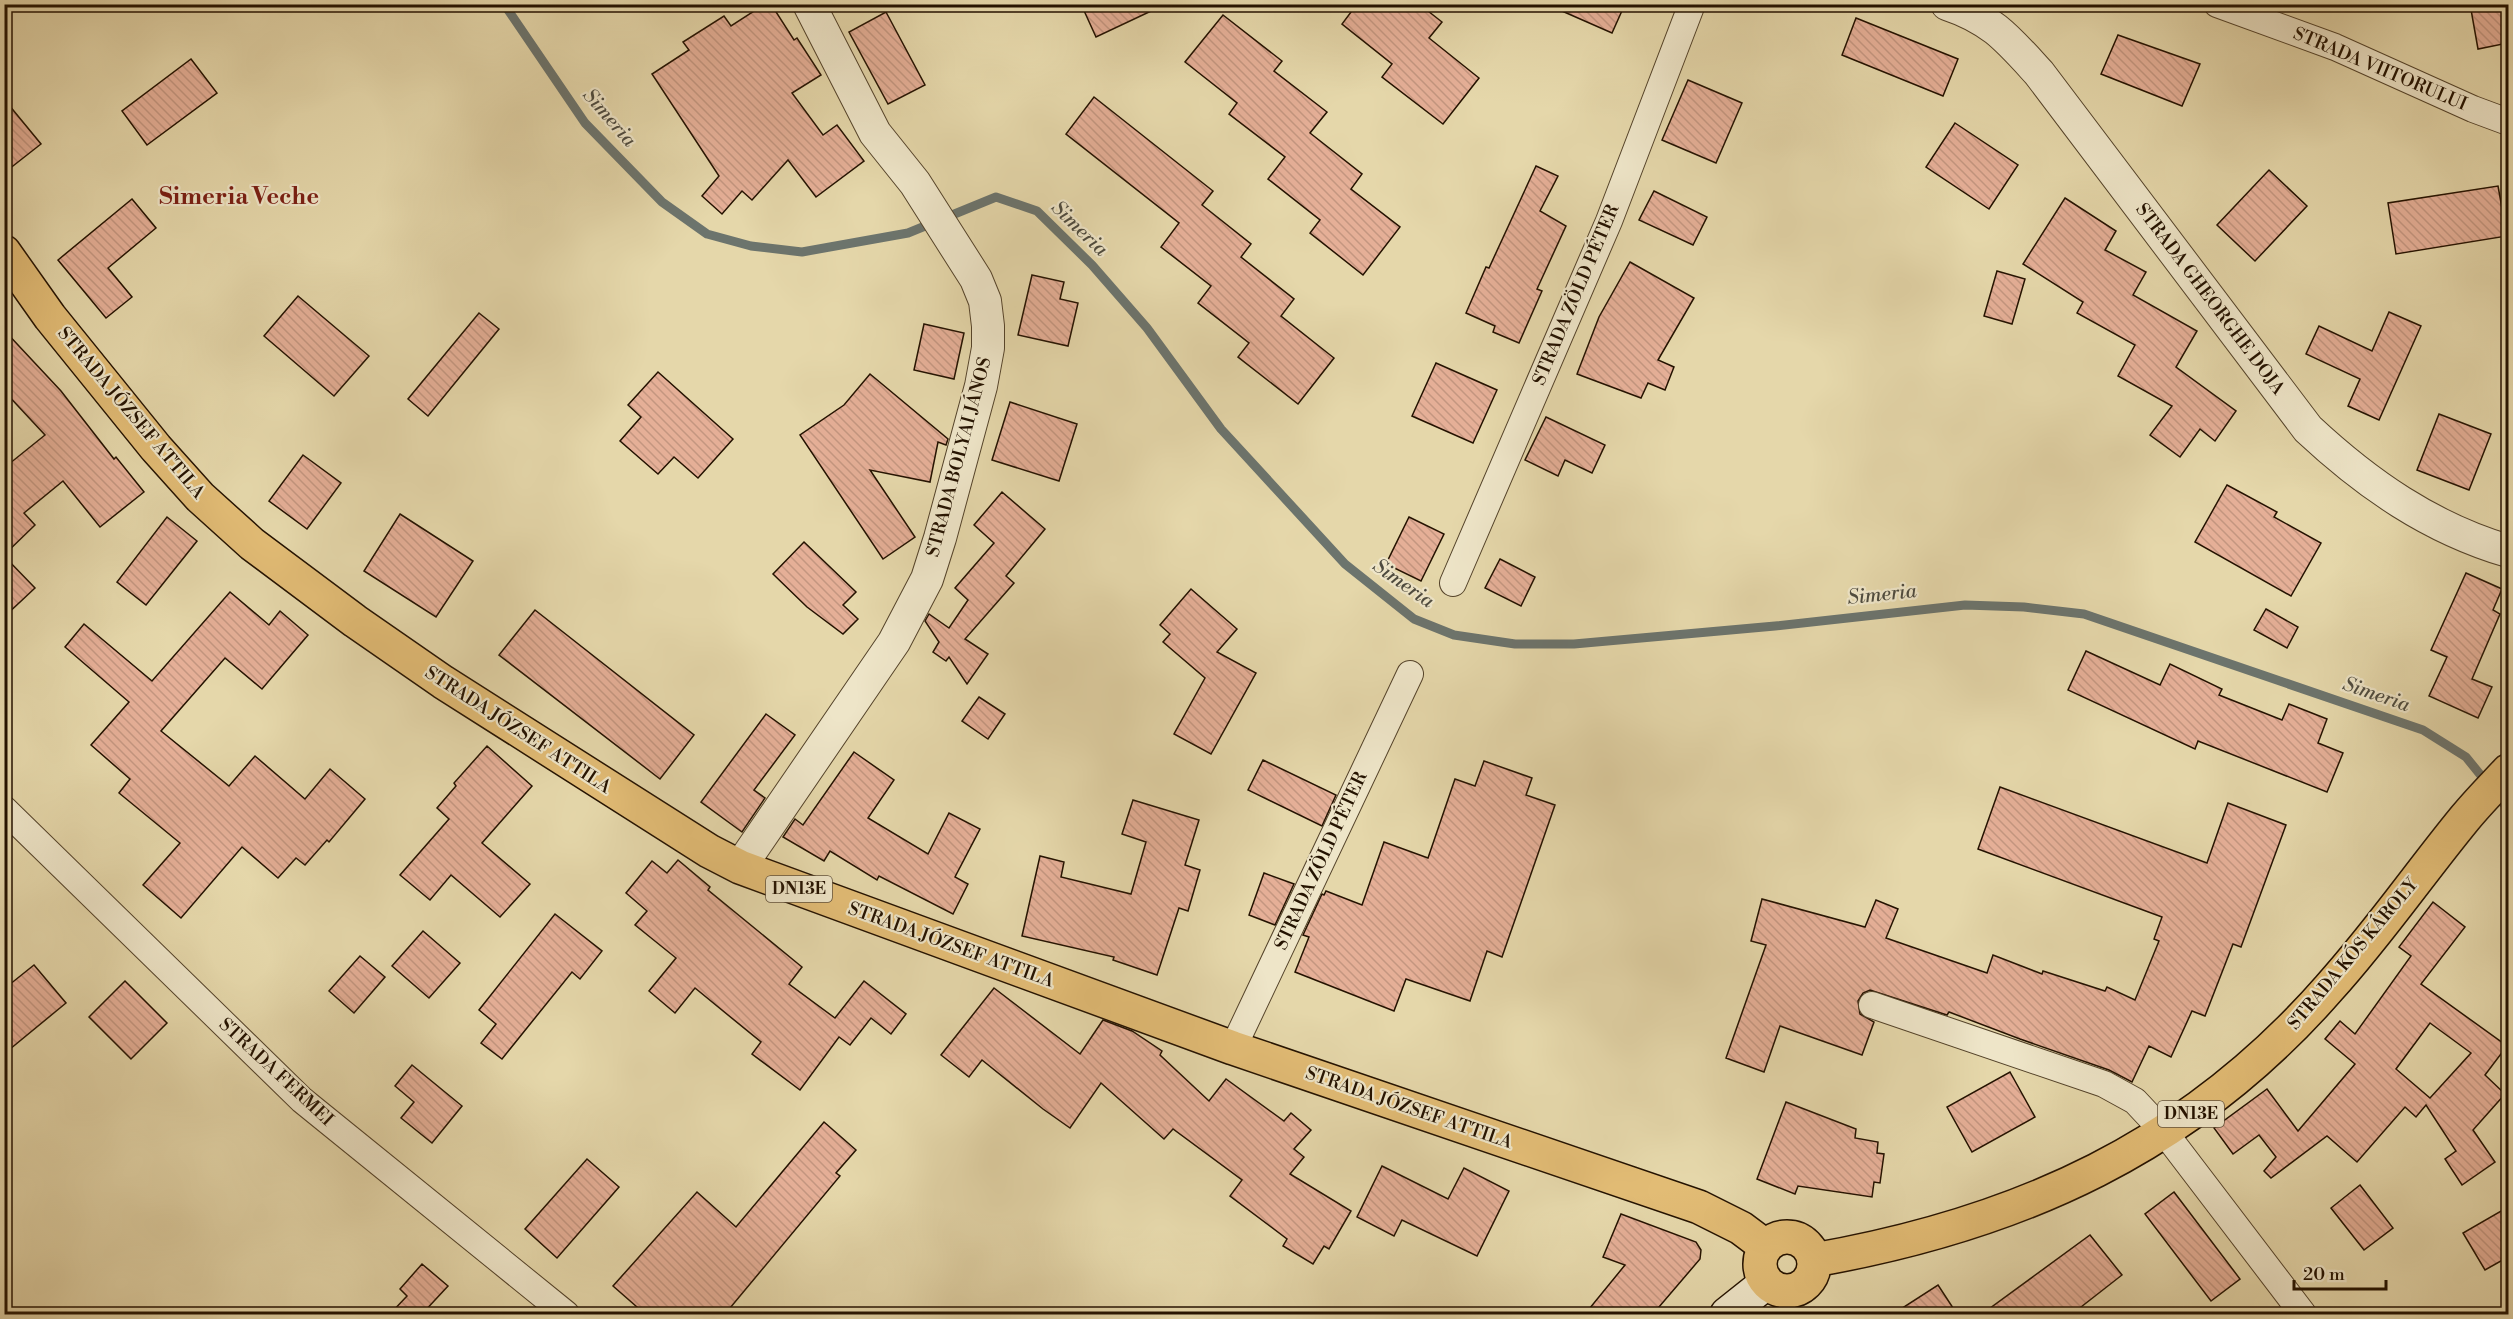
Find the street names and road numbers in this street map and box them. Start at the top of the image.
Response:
street label: STRADA VIITORULUI [2290,22,2470,116]
street label: STRADA GHEORGHE DOJA [2130,199,2290,400]
street label: STRADA ZÖLD PÉTER [1528,201,1625,389]
street label: STRADA JÓZSEF ATTILA [52,322,210,504]
street label: STRADA BOLYAI JÁNOS [921,355,997,559]
street label: STRADA JÓZSEF ATTILA [421,661,616,799]
street label: STRADA ZÖLD PÉTER [1270,768,1373,954]
street label: STRADA KÓS KÁROLY [2283,873,2424,1035]
road number: DN13E [766,876,832,902]
street label: STRADA JÓZSEF ATTILA [845,897,1058,993]
street label: STRADA FERMEI [214,1013,338,1131]
street label: STRADA JÓZSEF ATTILA [1302,1062,1516,1154]
road number: DN13E [2158,1101,2224,1127]

